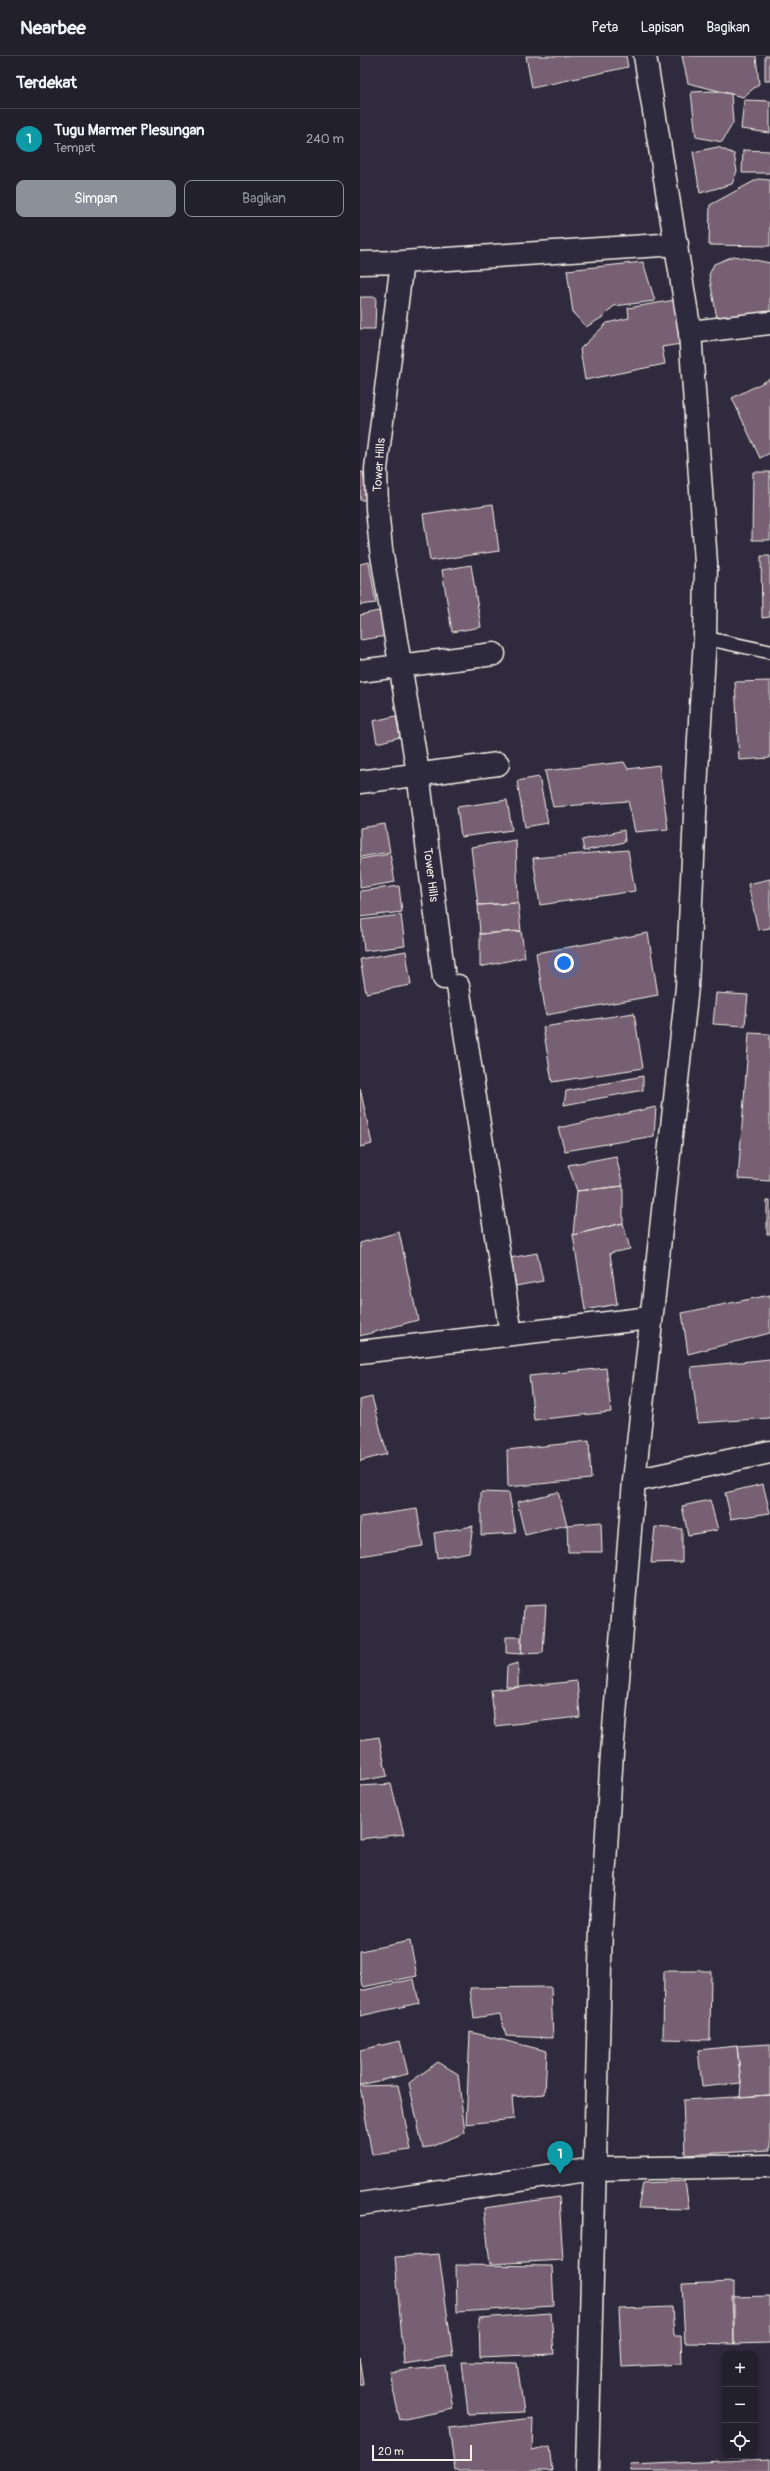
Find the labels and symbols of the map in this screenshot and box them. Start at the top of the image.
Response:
street label: Tower Hills [370,437,389,493]
street label: Tower Hills [420,847,441,903]
your location [554,953,574,973]
pin: 1 [547,2141,573,2174]
scale bar [372,2443,472,2462]

